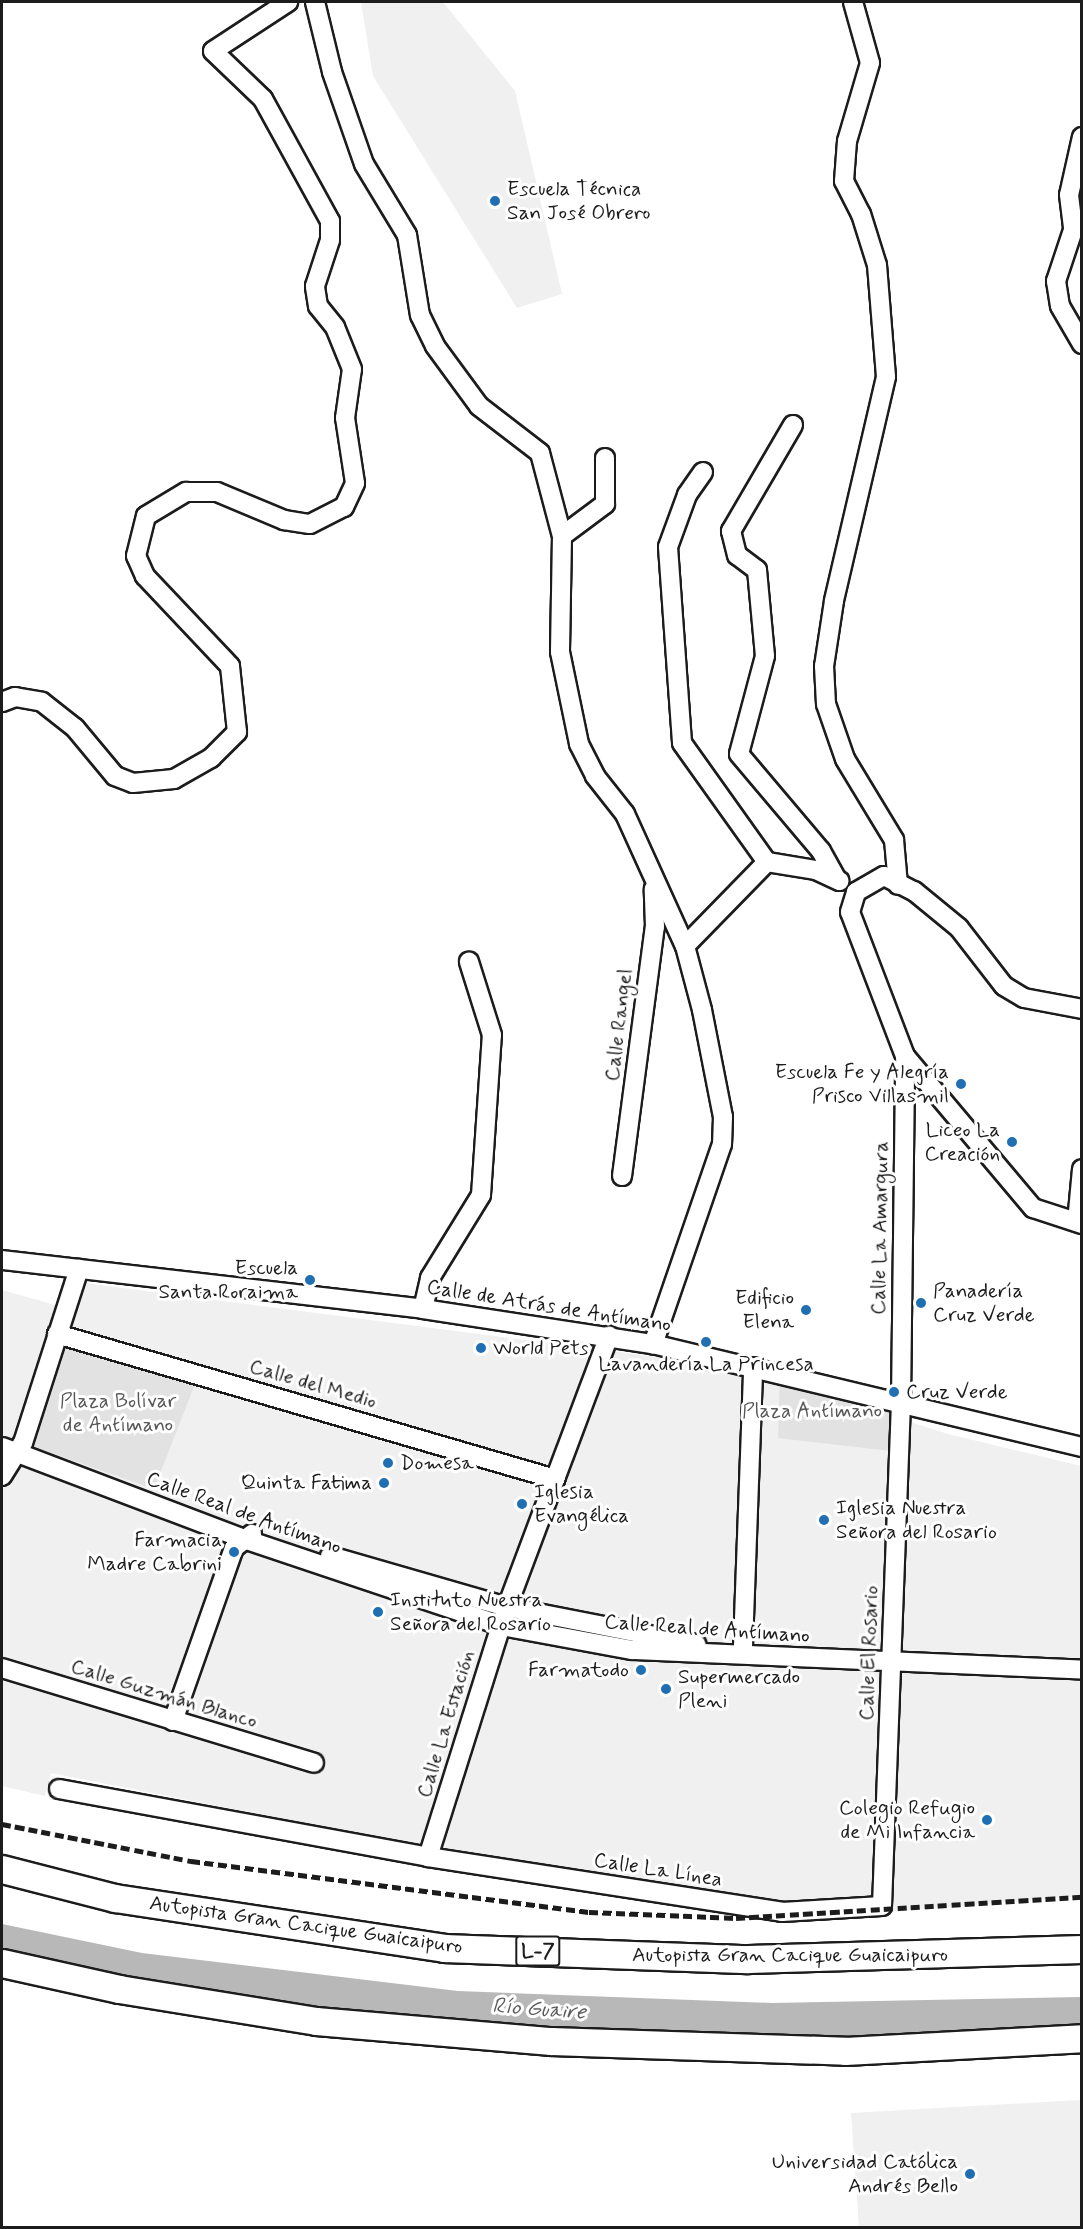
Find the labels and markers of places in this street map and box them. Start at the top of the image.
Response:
place label: Escuela Técnica San José Obrero [507,176,651,226]
marker: Escuela Técnica San José Obrero [488,194,502,208]
place label: Escuela Fe y Alegría Prisco Villasmil [772,1059,949,1109]
marker: Escuela Fe y Alegría Prisco Villasmil [954,1077,968,1091]
place label: Liceo La Creación [924,1117,1000,1167]
marker: Liceo La Creación [1005,1135,1019,1149]
place label: Escuela Santa Roraima [161,1255,298,1305]
marker: Escuela Santa Roraima [303,1273,317,1287]
place label: Panadería Cruz Verde [933,1278,1034,1328]
place label: Edificio Elena [735,1285,794,1335]
marker: Panadería Cruz Verde [914,1296,928,1310]
marker: Edificio Elena [799,1303,813,1317]
place label: World Pets [493,1335,585,1361]
marker: Lavandería La Princesa [699,1335,713,1349]
marker: World Pets [474,1341,488,1355]
place label: Lavandería La Princesa [595,1351,817,1377]
place label: Cruz Verde [906,1379,1007,1405]
marker: Cruz Verde [887,1385,901,1399]
place label: Domesa [400,1450,474,1476]
marker: Domesa [381,1456,395,1470]
place label: Quinta Fatima [241,1470,372,1496]
marker: Quinta Fatima [377,1476,391,1490]
place label: Iglesia Evangélica [534,1479,629,1529]
place label: Iglesia Nuestra Señora del Rosario [836,1495,997,1545]
marker: Iglesia Evangélica [515,1497,529,1511]
marker: Iglesia Nuestra Señora del Rosario [817,1513,831,1527]
place label: Farmacia Madre Cabrini [89,1527,222,1577]
marker: Farmacia Madre Cabrini [227,1545,241,1559]
place label: Instituto Nuestra Señora del Rosario [390,1587,551,1637]
marker: Instituto Nuestra Señora del Rosario [371,1605,385,1619]
place label: Farmatodo [528,1657,629,1683]
marker: Farmatodo [634,1663,648,1677]
place label: Supermercado Pleni [678,1664,800,1714]
marker: Supermercado Pleni [659,1682,673,1696]
place label: Colegio Refugio de Mi Infancia [839,1795,975,1845]
marker: Colegio Refugio de Mi Infancia [980,1813,994,1827]
place label: Universidad Católica Andrés Bello [774,2149,958,2199]
marker: Universidad Católica Andrés Bello [963,2167,977,2181]

